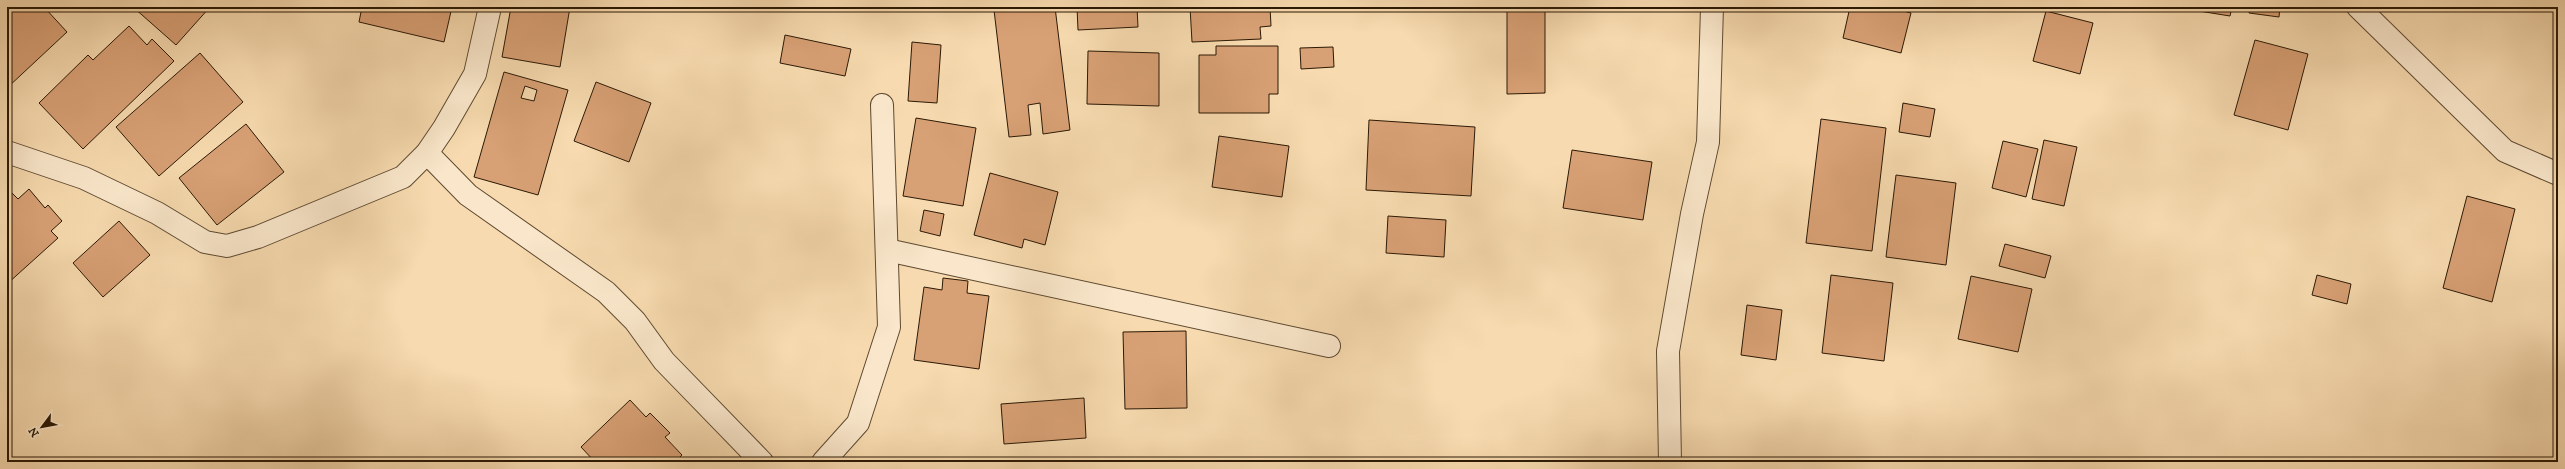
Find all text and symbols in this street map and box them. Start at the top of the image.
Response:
north arrow [22,407,62,447]
text: N [26,424,43,439]

